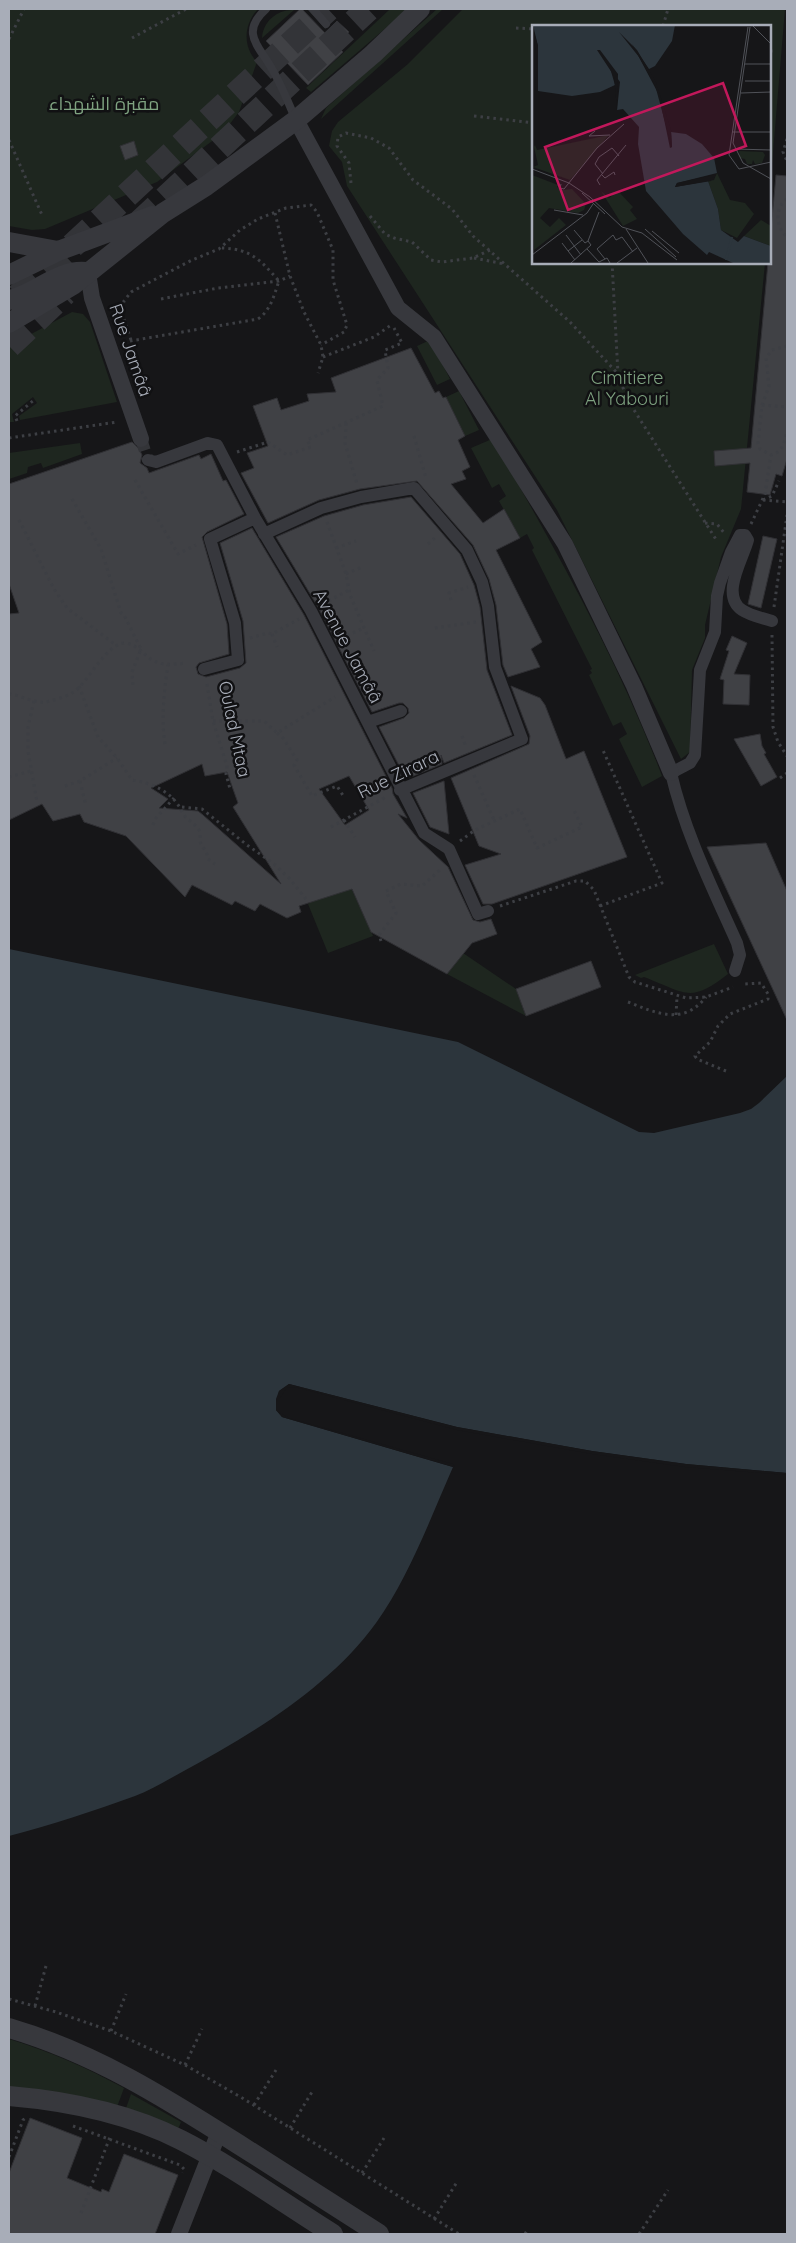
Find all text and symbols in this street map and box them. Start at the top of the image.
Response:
inset map [532,25,771,264]
park label: مقبرة الشهداء [49,92,159,115]
street label: Rue Jamââ [104,300,158,400]
park label: Cimitiere Al Yabouri [585,366,669,410]
street label: Avenue Jamââ [308,585,388,707]
street label: Oulad Mtaa [214,679,256,779]
street label: Rue Zirara [353,744,443,804]

